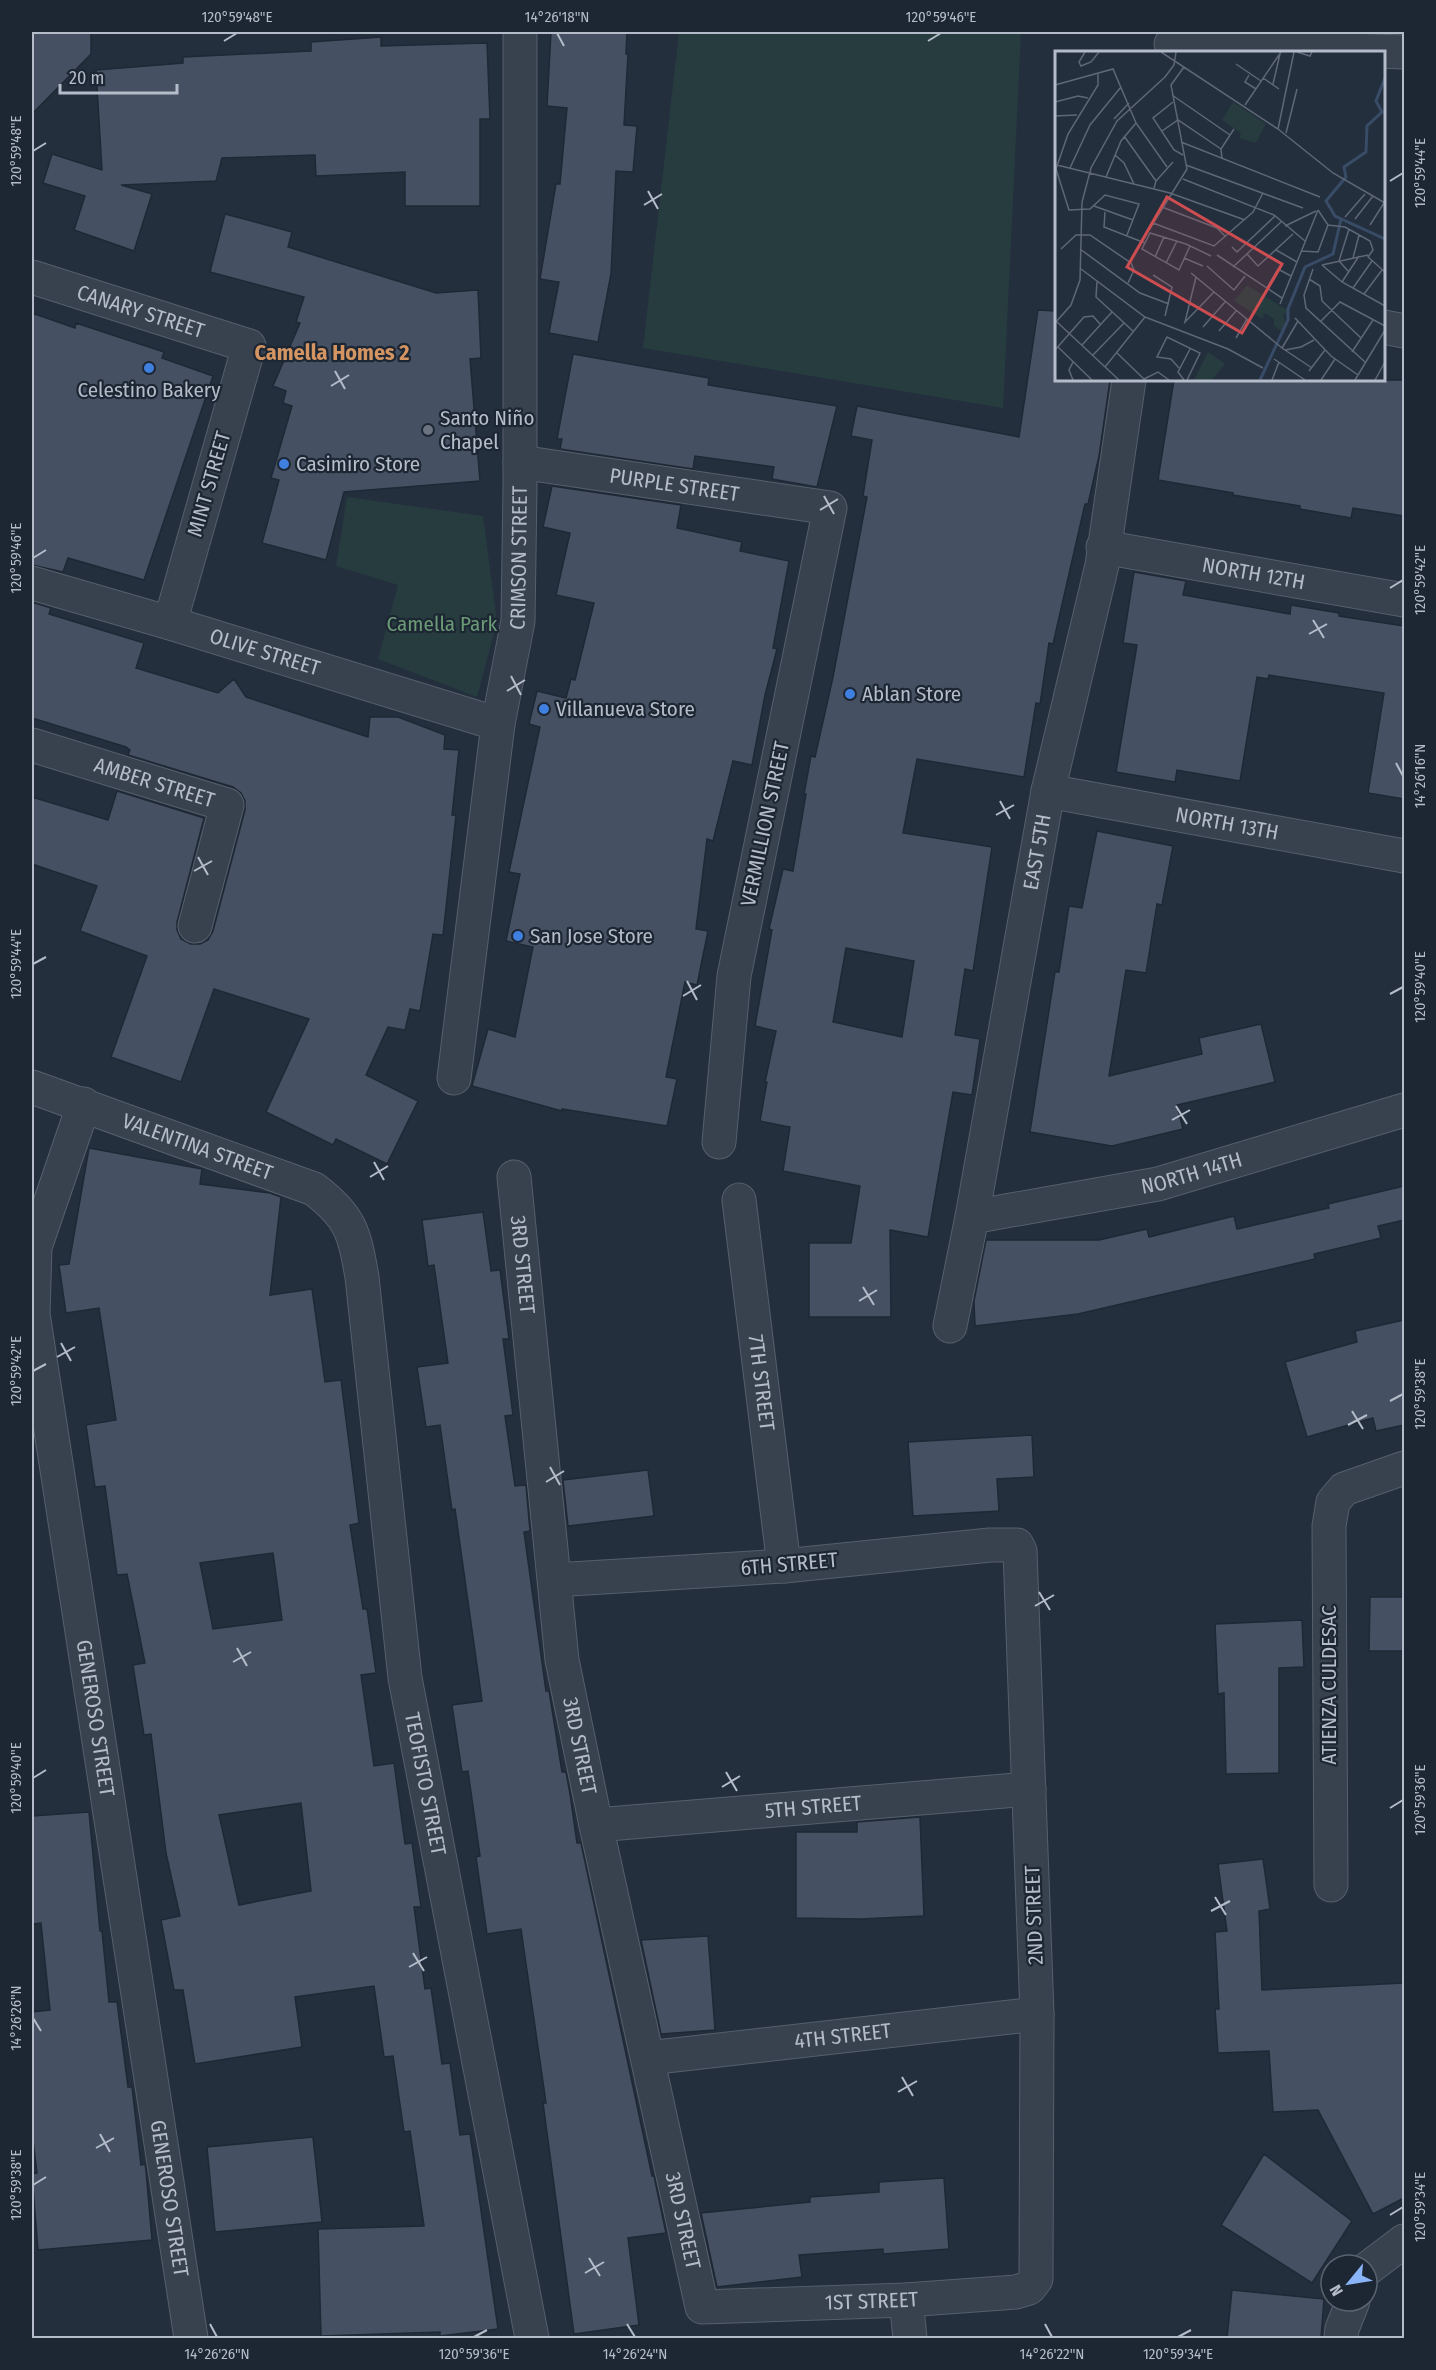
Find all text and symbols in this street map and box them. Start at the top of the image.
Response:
text: 120°59'48"E [202,8,272,26]
text: 14°26'18"N [525,8,589,26]
text: 120°59'46"E [906,8,976,26]
inset map [1055,51,1385,381]
scale bar [60,57,177,95]
text: 20 m [69,67,104,89]
text: 120°59'48"E [7,116,25,186]
text: 120°59'44"E [1411,138,1429,208]
street label: CANARY STREET [74,279,208,344]
district label: Camella Homes 2 [255,339,409,366]
marker: Celestino Bakery [142,361,156,375]
place label: Celestino Bakery [77,377,221,403]
place label: Santo Niño Chapel [440,405,534,455]
marker: Santo Niño Chapel [421,423,435,437]
street label: MINT STREET [182,428,237,540]
place label: Casimiro Store [296,451,420,477]
marker: Casimiro Store [277,457,291,471]
street label: PURPLE STREET [608,462,741,507]
street label: CRIMSON STREET [504,485,533,632]
text: 120°59'46"E [7,523,25,593]
text: 120°59'42"E [1411,545,1429,615]
street label: NORTH 12TH [1200,552,1307,595]
park label: Camella Park [387,611,498,637]
street label: OLIVE STREET [207,623,324,682]
place label: Ablan Store [862,681,961,707]
marker: Ablan Store [843,687,857,701]
place label: Villanueva Store [556,696,695,722]
marker: Villanueva Store [537,702,551,716]
street label: VERMILLION STREET [735,739,795,909]
text: 14°26'16"N [1411,744,1429,808]
street label: AMBER STREET [91,752,218,813]
street label: NORTH 13TH [1174,802,1281,846]
street label: EAST 5TH [1018,812,1057,892]
place label: San Jose Store [530,923,653,949]
text: 120°59'44"E [7,929,25,999]
marker: San Jose Store [511,929,525,943]
text: 120°59'40"E [1411,951,1429,1023]
street label: VALENTINA STREET [119,1108,276,1186]
street label: NORTH 14TH [1139,1146,1245,1200]
street label: 3RD STREET [505,1214,541,1315]
street label: 7TH STREET [743,1333,780,1432]
text: 120°59'42"E [7,1336,25,1406]
text: 120°59'38"E [1411,1358,1429,1430]
street label: 6TH STREET [739,1547,839,1581]
street label: ATIENZA CULDESAC [1316,1605,1342,1765]
street label: GENEROSO STREET [70,1638,120,1798]
street label: 3RD STREET [557,1695,602,1797]
street label: TEOFISTO STREET [399,1710,452,1858]
text: 120°59'40"E [7,1742,25,1814]
text: 120°59'36"E [1411,1765,1429,1835]
street label: 5TH STREET [764,1790,863,1824]
street label: 2ND STREET [1019,1864,1049,1965]
text: 14°26'26"N [7,1985,25,2051]
street label: 4TH STREET [793,2018,893,2054]
street label: GENEROSO STREET [145,2118,194,2279]
text: 120°59'38"E [7,2149,25,2221]
street label: 3RD STREET [660,2170,706,2272]
text: 120°59'34"E [1411,2172,1429,2242]
north arrow [1319,2253,1379,2313]
text: N [1326,2281,1347,2299]
street label: 1ST STREET [824,2286,919,2316]
text: 14°26'26"N [184,2345,250,2363]
text: 120°59'36"E [439,2345,509,2363]
text: 14°26'24"N [603,2345,667,2363]
text: 14°26'22"N [1020,2345,1084,2363]
text: 120°59'34"E [1143,2345,1213,2363]

